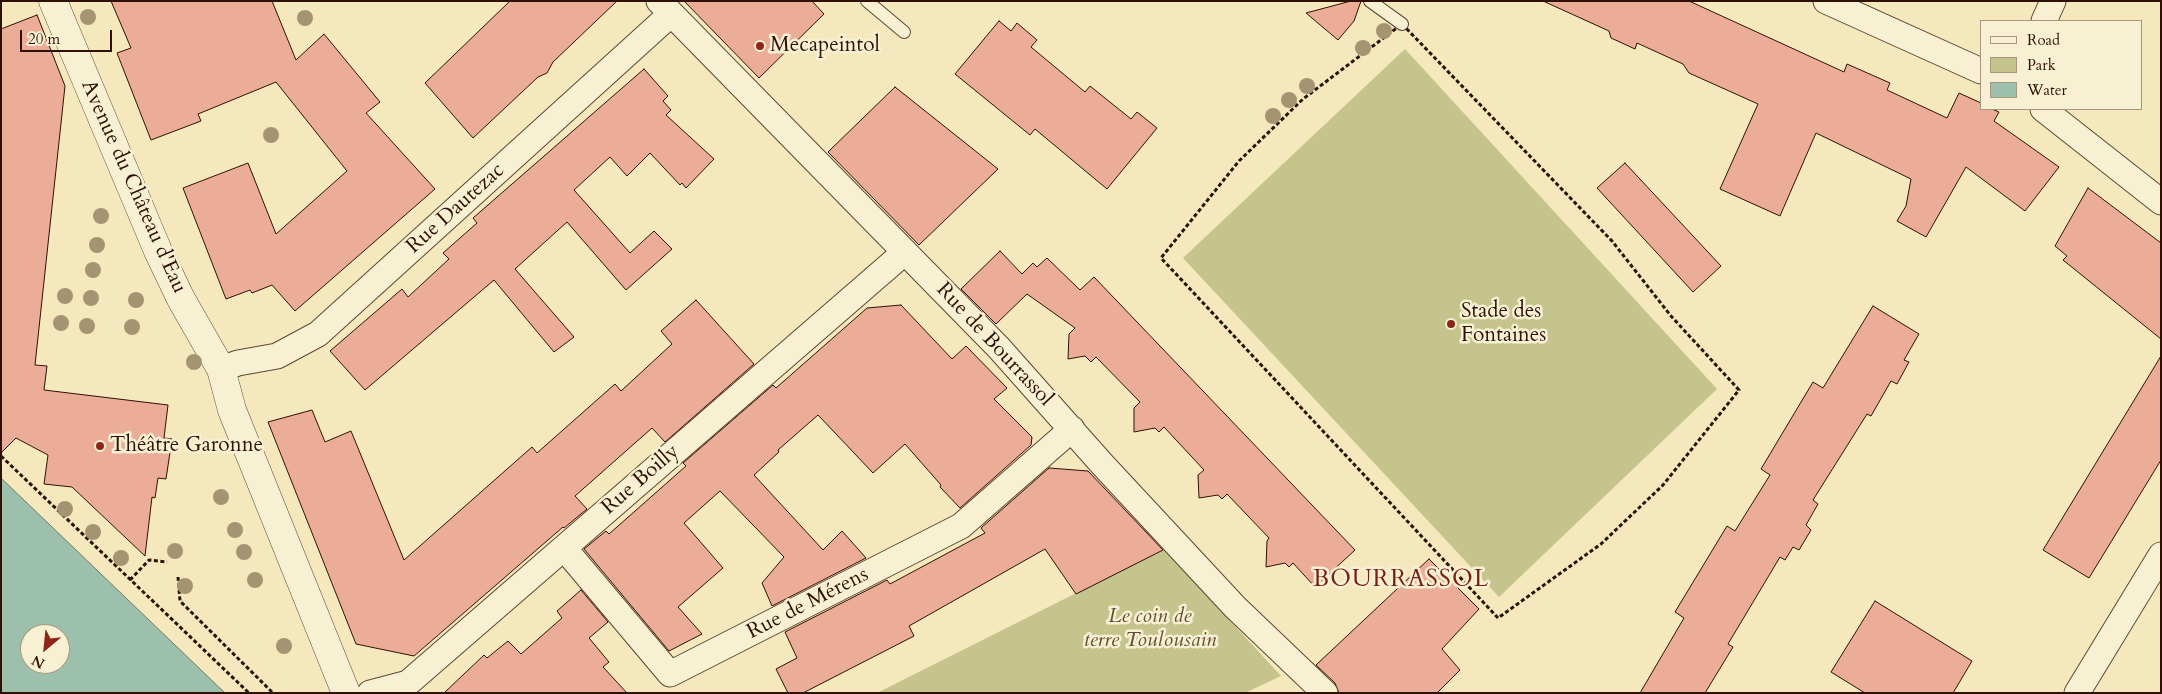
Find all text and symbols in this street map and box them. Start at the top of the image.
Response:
scale bar [22,20,115,52]
legend [1980,20,2142,110]
text: 20 m [28,29,60,49]
text: Road [2027,30,2060,50]
place label: Mecapeintol [770,33,880,59]
marker: Mecapeintol [754,40,766,52]
text: Park [2027,55,2056,75]
street label: Avenue du Château d'Eau [75,77,191,297]
text: Water [2027,80,2067,100]
street label: Rue Dautezac [402,158,510,260]
street label: Rue de Bourrassol [930,278,1058,412]
place label: Stade des Fontaines [1461,299,1546,349]
marker: Stade des Fontaines [1445,318,1457,330]
place label: Théâtre Garonne [110,433,263,459]
street label: Rue Boilly [597,439,685,521]
marker: Théâtre Garonne [94,440,106,452]
street label: Rue de Mérens [743,563,873,645]
district label: BOURRASSOL [1312,566,1490,594]
park label: Le coin de terre Toulousain [1084,604,1216,654]
north arrow [20,624,70,674]
text: N [28,651,48,673]

